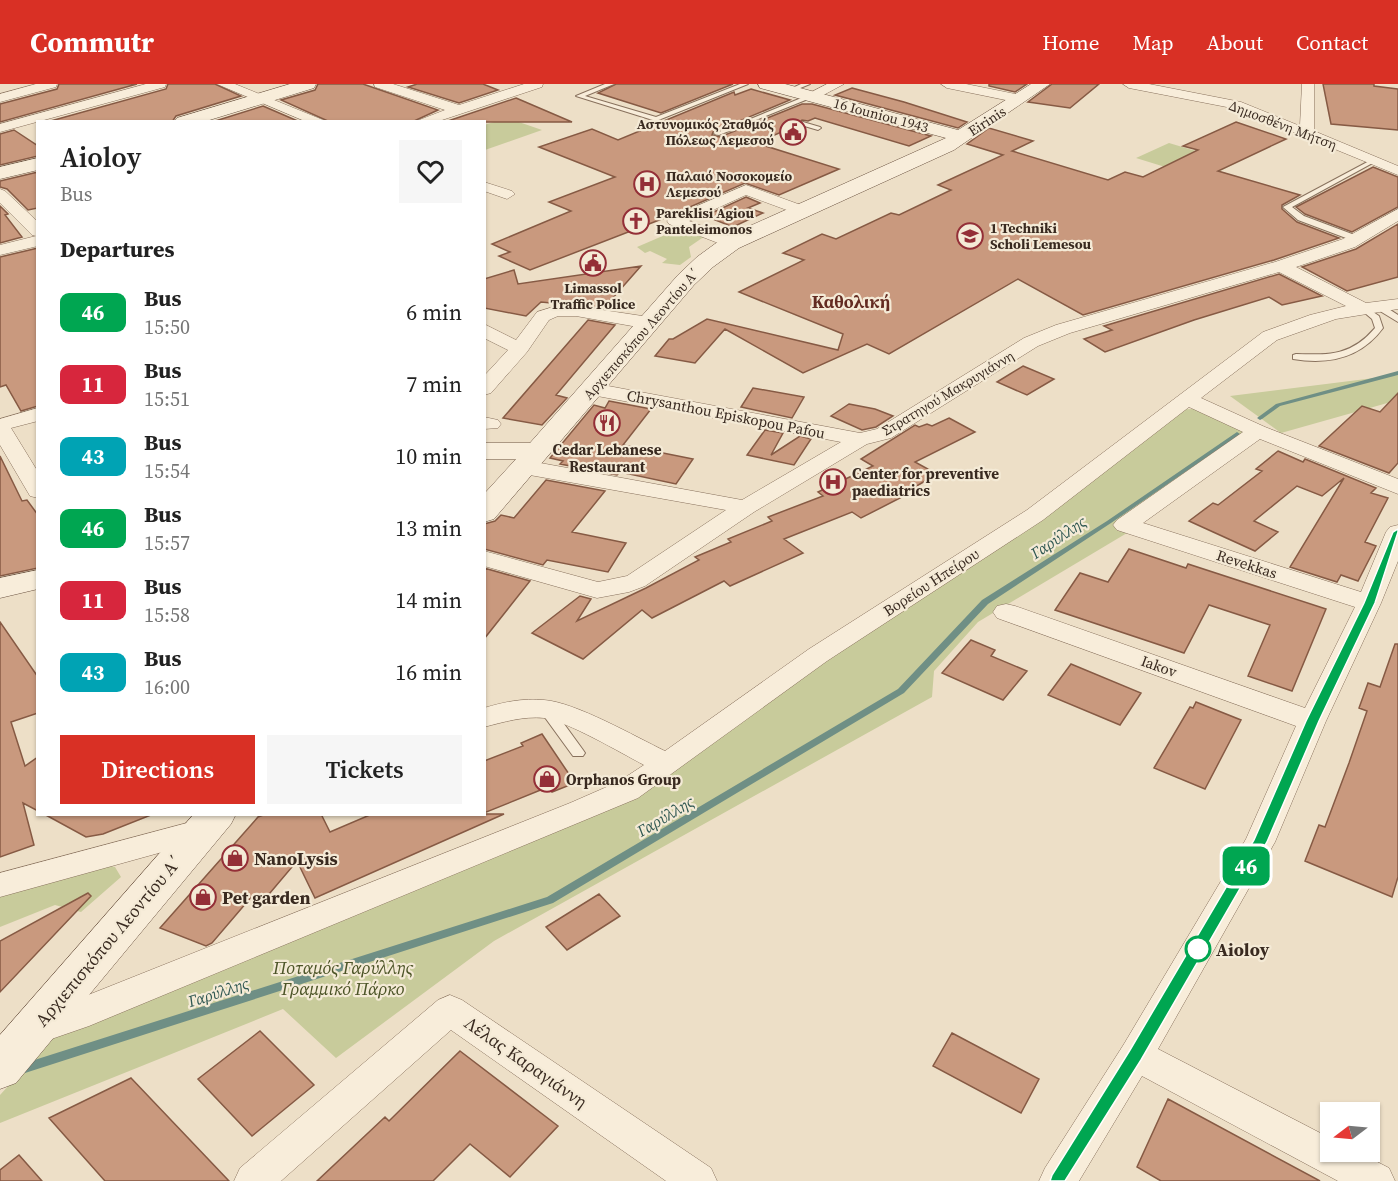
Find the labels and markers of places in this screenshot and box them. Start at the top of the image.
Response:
place label: Αστυνομικός Σταθμός Πόλεως Λεμεσού [637,114,774,150]
public building icon: Αστυνομικός Σταθμός Πόλεως Λεμεσού [778,117,808,147]
place label: Παλαιό Νοσοκομείο Λεμεσού [666,166,792,202]
hospital icon: Παλαιό Νοσοκομείο Λεμεσού [632,169,662,199]
place label: Pareklisi Agiou Panteleimonos [656,203,754,239]
church icon: Pareklisi Agiou Panteleimonos [621,206,651,236]
place label: 1 Techniki Scholi Lemesou [990,218,1092,254]
school or university icon: 1 Techniki Scholi Lemesou [955,221,985,251]
public building icon: Limassol Traffic Police [578,248,608,278]
place label: Limassol Traffic Police [551,278,635,314]
restaurant icon: Cedar Lebanese Restaurant [592,408,622,438]
place label: Cedar Lebanese Restaurant [553,439,662,477]
place label: Center for preventive paediatrics [852,463,999,501]
hospital icon: Center for preventive paediatrics [818,467,848,497]
shop icon: Orphanos Group [532,764,562,794]
place label: Orphanos Group [566,769,681,790]
shop icon: NanoLysis [220,843,250,873]
place label: NanoLysis [254,846,338,871]
shop icon: Pet garden [188,882,218,912]
place label: Pet garden [222,885,311,910]
marker: Aioloy [1185,936,1211,962]
place label: Aioloy [1216,937,1270,962]

